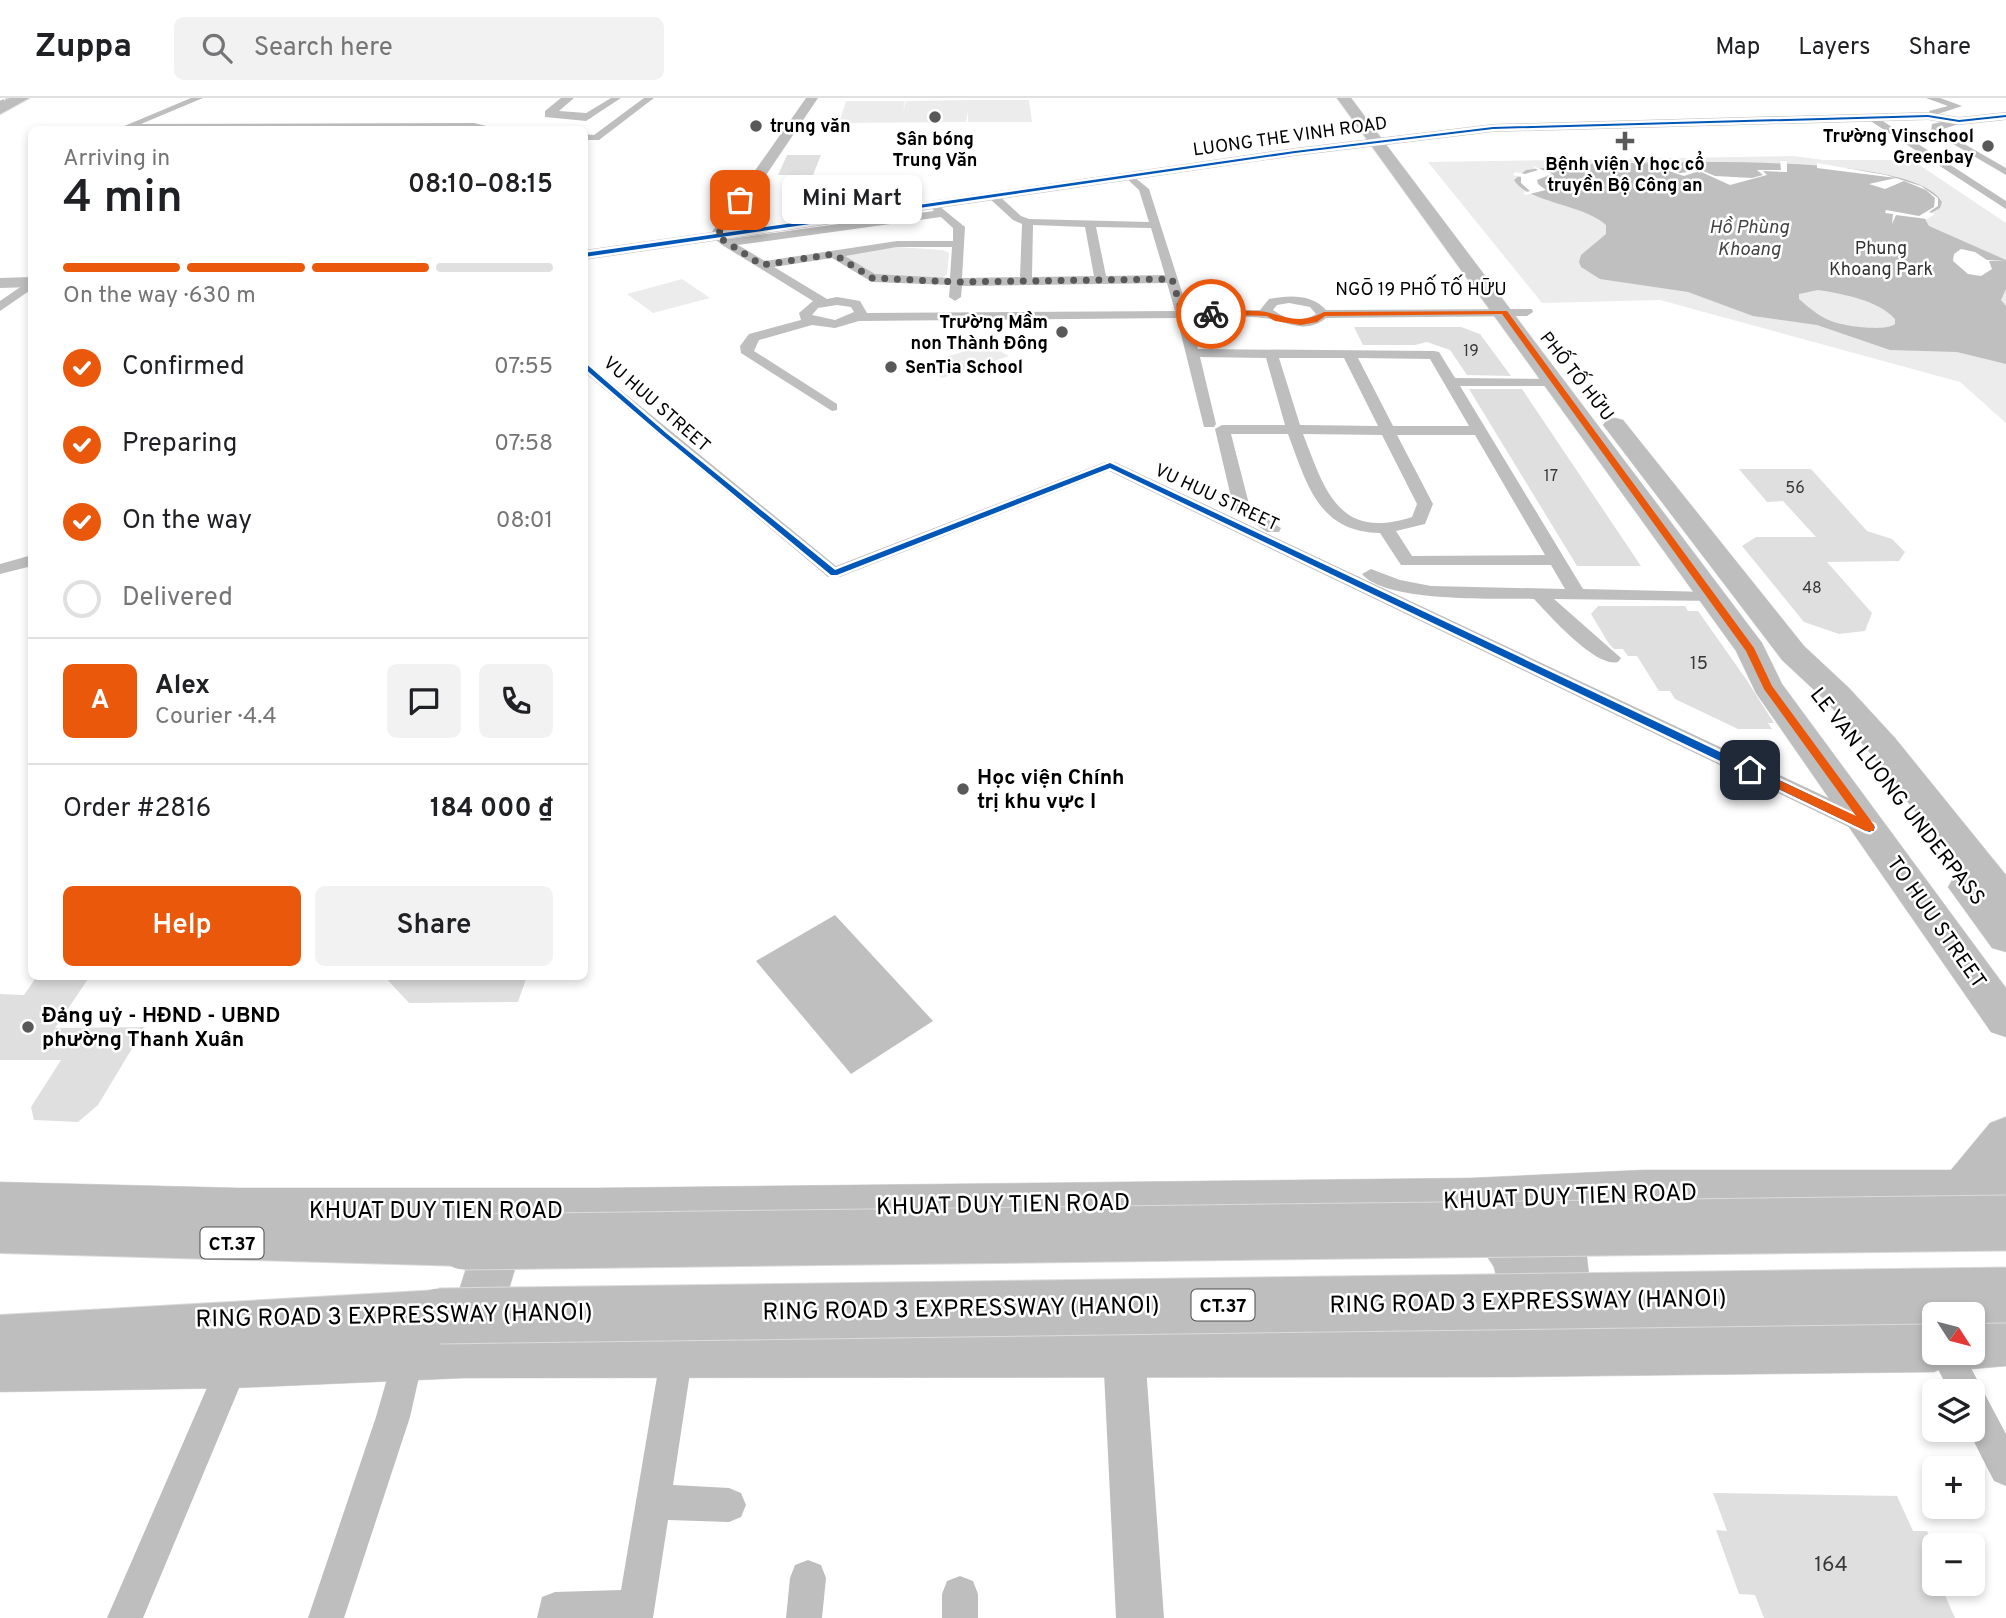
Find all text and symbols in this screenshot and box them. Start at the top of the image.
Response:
search box [174,17,664,80]
text: Zuppa [35,27,132,69]
icon: search [198,29,236,67]
text: Search here [254,32,393,65]
text: Map [1715,33,1760,63]
text: Layers [1798,33,1870,63]
text: Share [1908,33,1971,63]
marker: Sân bóng Trung Văn [927,109,943,125]
street label: LUONG THE VINH ROAD [1192,112,1389,163]
place label: trung văn [770,116,851,139]
marker: trung văn [748,118,764,134]
place label: Trường Vinschool Greenbay [1823,126,1974,170]
place label: Sân bóng Trung Văn [893,129,977,173]
marker: Bệnh viện Y học cổ truyền Bộ Công an [1615,131,1635,151]
marker: Trường Vinschool Greenbay [1980,138,1996,154]
text: Arriving in [63,145,170,174]
place label: Bệnh viện Y học cổ truyền Bộ Công an [1545,150,1705,198]
text: 08:10–08:15 [408,169,553,202]
text: 4 min [63,170,183,229]
pin [710,170,770,230]
callout: Mini Mart [782,176,922,224]
icon: bag [721,181,759,219]
text: Mini Mart [802,185,902,214]
water label: Hồ Phùng Khoang [1709,216,1790,262]
park label: Phung Khoang Park [1829,238,1933,282]
street label: NGÕ 19 PHỐ TỐ HỮU [1335,274,1507,302]
courier [1176,279,1246,349]
text: On the way · 630 m [63,282,256,311]
icon: bike [1192,295,1230,333]
place label: Trường Mầm non Thành Đông [910,311,1048,356]
marker: Trường Mầm non Thành Đông [1054,324,1070,340]
street label: PHỐ TỐ HỮU [1534,325,1622,426]
house number: 19 [1463,342,1479,362]
icon: check [63,349,101,387]
text: Confirmed [122,351,245,384]
street label: VU HUU STREET [598,352,714,458]
text: 07:55 [494,353,553,382]
place label: SenTia School [905,357,1023,380]
marker: SenTia School [883,359,899,375]
icon: check [63,426,101,464]
text: Preparing [122,428,237,461]
text: 07:58 [494,430,553,459]
street label: VU HUU STREET [1150,459,1282,537]
house number: 17 [1544,467,1558,487]
house number: 56 [1785,479,1805,499]
icon: check [63,503,101,541]
text: On the way [122,505,252,538]
text: 08:01 [496,507,553,536]
house number: 48 [1802,579,1822,599]
text: Delivered [122,582,233,615]
house number: 15 [1690,653,1708,676]
button: chat [387,664,461,738]
button: phone [479,664,553,738]
text: Alex [155,670,210,703]
street label: LE VAN LUONG UNDERPASS [1803,683,1990,911]
text: A [91,685,109,718]
text: Courier · 4.4 [155,703,277,732]
pin [1720,740,1780,800]
icon: home [1731,751,1769,789]
place label: Học viện Chính trị khu vực I [977,765,1125,816]
marker: Học viện Chính trị khu vực I [955,781,971,797]
text: Order #2816 [63,793,211,826]
text: 184 000 ₫ [430,793,553,826]
street label: TO HUU STREET [1880,851,1991,994]
button: Help [63,886,301,966]
button: Share [315,886,553,966]
place label: Đảng uỷ - HĐND - UBND phường Thanh Xuân [42,1003,280,1054]
marker: Đảng uỷ - HĐND - UBND phường Thanh Xuân [20,1019,36,1035]
street label: KHUAT DUY TIEN ROAD [1442,1179,1698,1217]
street label: KHUAT DUY TIEN ROAD [876,1189,1131,1223]
street label: KHUAT DUY TIEN ROAD [309,1197,563,1227]
road number: CT.37 [201,1228,264,1259]
street label: RING ROAD 3 EXPRESSWAY (HANOI) [1329,1285,1727,1321]
road number: CT.37 [1192,1289,1254,1320]
street label: RING ROAD 3 EXPRESSWAY (HANOI) [762,1292,1160,1328]
street label: RING ROAD 3 EXPRESSWAY (HANOI) [195,1299,593,1335]
north arrow [1922,1302,1984,1365]
map controls [1922,1302,1985,1596]
button: layers [1922,1379,1985,1442]
button: + [1922,1456,1985,1519]
button: − [1922,1533,1985,1596]
house number: 164 [1814,1552,1848,1579]

